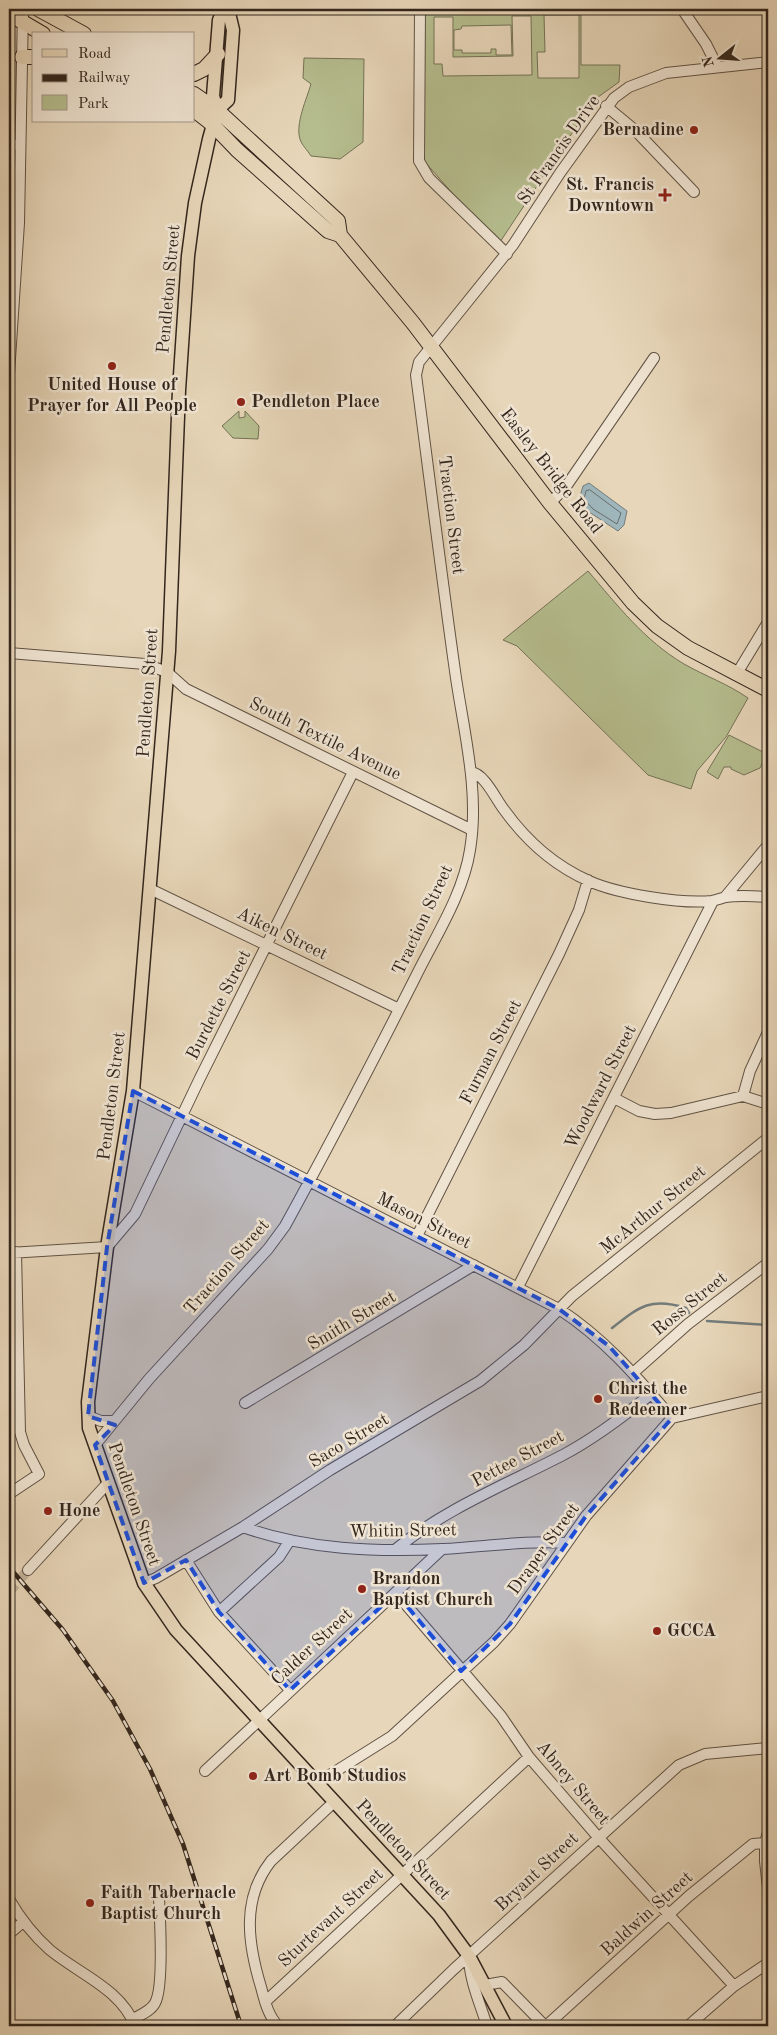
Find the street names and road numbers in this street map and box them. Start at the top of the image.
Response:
street label: St Francis Drive [514,92,604,208]
street label: Pendleton Street [154,224,184,354]
street label: Easley Bridge Road [496,405,606,537]
street label: Traction Street [435,455,467,575]
street label: Pendleton Street [135,628,161,758]
street label: South Textile Avenue [246,694,404,784]
street label: Traction Street [390,862,456,978]
street label: Aiken Street [234,904,330,964]
street label: Burdette Street [184,947,254,1063]
street label: Furman Street [457,997,525,1107]
street label: Woodward Street [562,1022,640,1152]
street label: Pendleton Street [95,1031,129,1161]
street label: McArthur Street [597,1162,709,1258]
street label: Mason Street [374,1190,474,1252]
street label: Traction Street [181,1216,273,1318]
street label: Ross Street [649,1269,731,1339]
street label: Smith Street [305,1288,399,1354]
street label: Saco Street [306,1410,392,1472]
street label: Pettee Street [469,1427,567,1491]
street label: Pendleton Street [104,1440,164,1568]
street label: Draper Street [505,1500,583,1598]
street label: Whitin Street [349,1521,457,1541]
street label: Calder Street [268,1605,356,1689]
street label: Abney Street [533,1738,613,1828]
street label: Pendleton Street [352,1796,454,1904]
street label: Bryant Street [492,1829,582,1915]
street label: Sturtevant Street [275,1865,387,1971]
street label: Baldwin Street [598,1868,696,1960]

